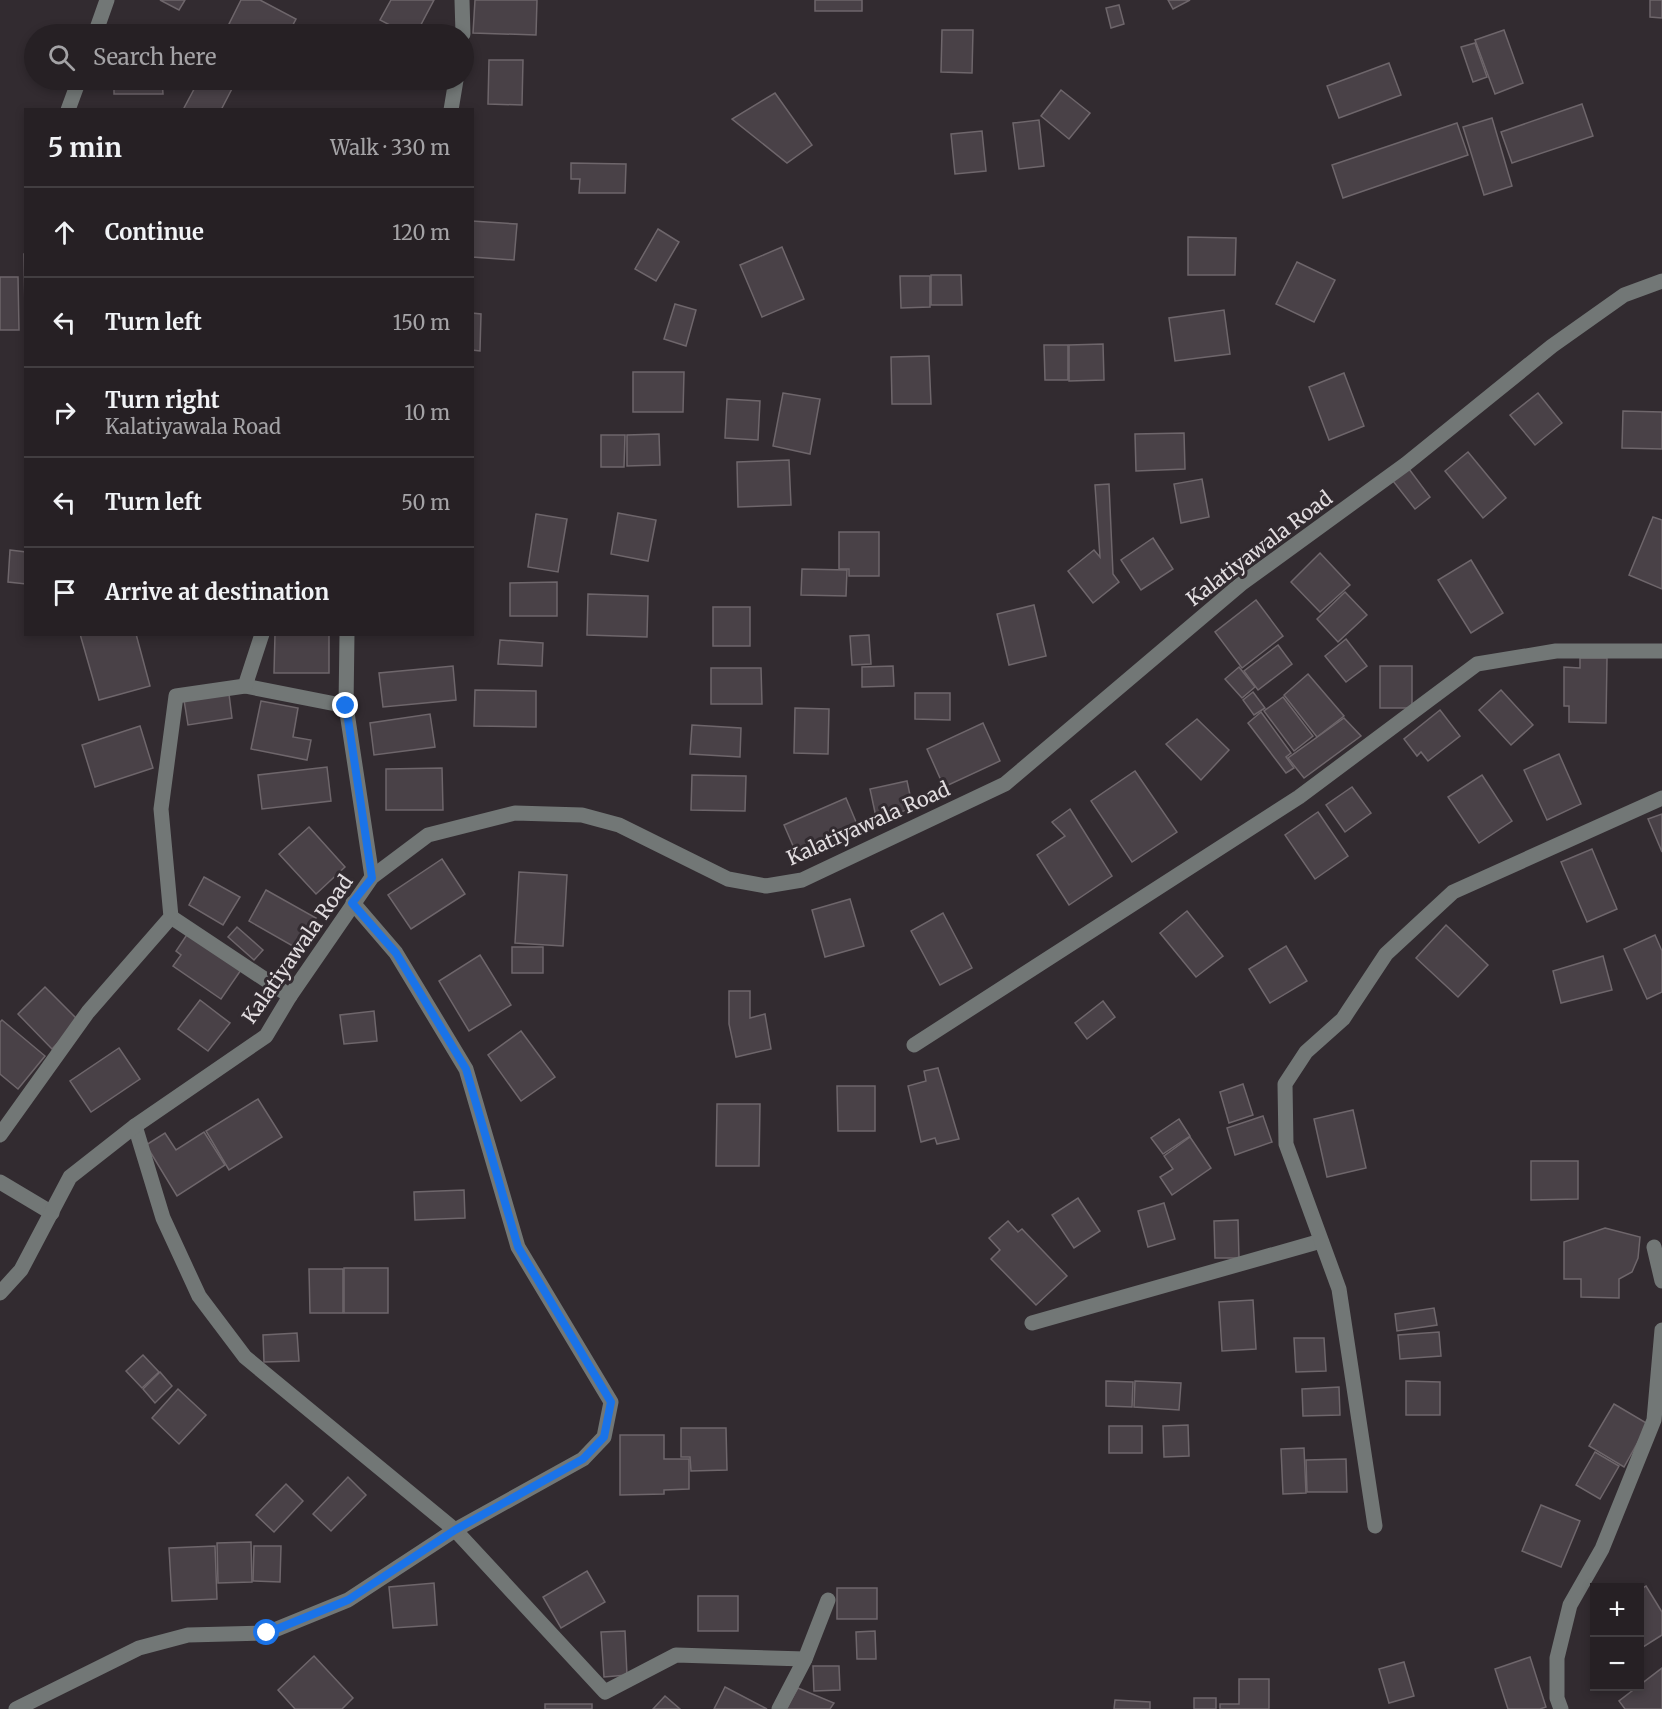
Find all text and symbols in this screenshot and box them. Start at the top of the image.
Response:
search box [24,24,474,90]
icon: search [45,41,78,74]
text: Search here [93,43,216,71]
text: 5 min [48,131,122,164]
text: Walk · 330 m [330,135,450,160]
icon: ahead [48,216,81,249]
text: Continue [105,218,204,246]
text: 120 m [392,220,450,245]
icon: left [48,306,81,339]
text: Turn left [105,308,202,336]
text: 150 m [393,310,450,335]
text: Turn right [105,386,219,414]
icon: right [48,396,81,429]
text: 10 m [404,400,450,425]
text: Kalatiyawala Road [105,414,281,439]
street label: Kalatiyawala Road [1181,485,1337,611]
icon: left [48,486,81,519]
text: Turn left [105,488,202,516]
text: 50 m [401,490,450,515]
icon: arrive [48,576,81,609]
text: Arrive at destination [105,578,329,606]
route end [332,692,358,718]
street label: Kalatiyawala Road [783,776,953,870]
street label: Kalatiyawala Road [236,870,358,1028]
map controls [1590,1583,1644,1691]
button: + [1590,1583,1644,1637]
route start [253,1619,279,1645]
button: − [1590,1637,1644,1691]

